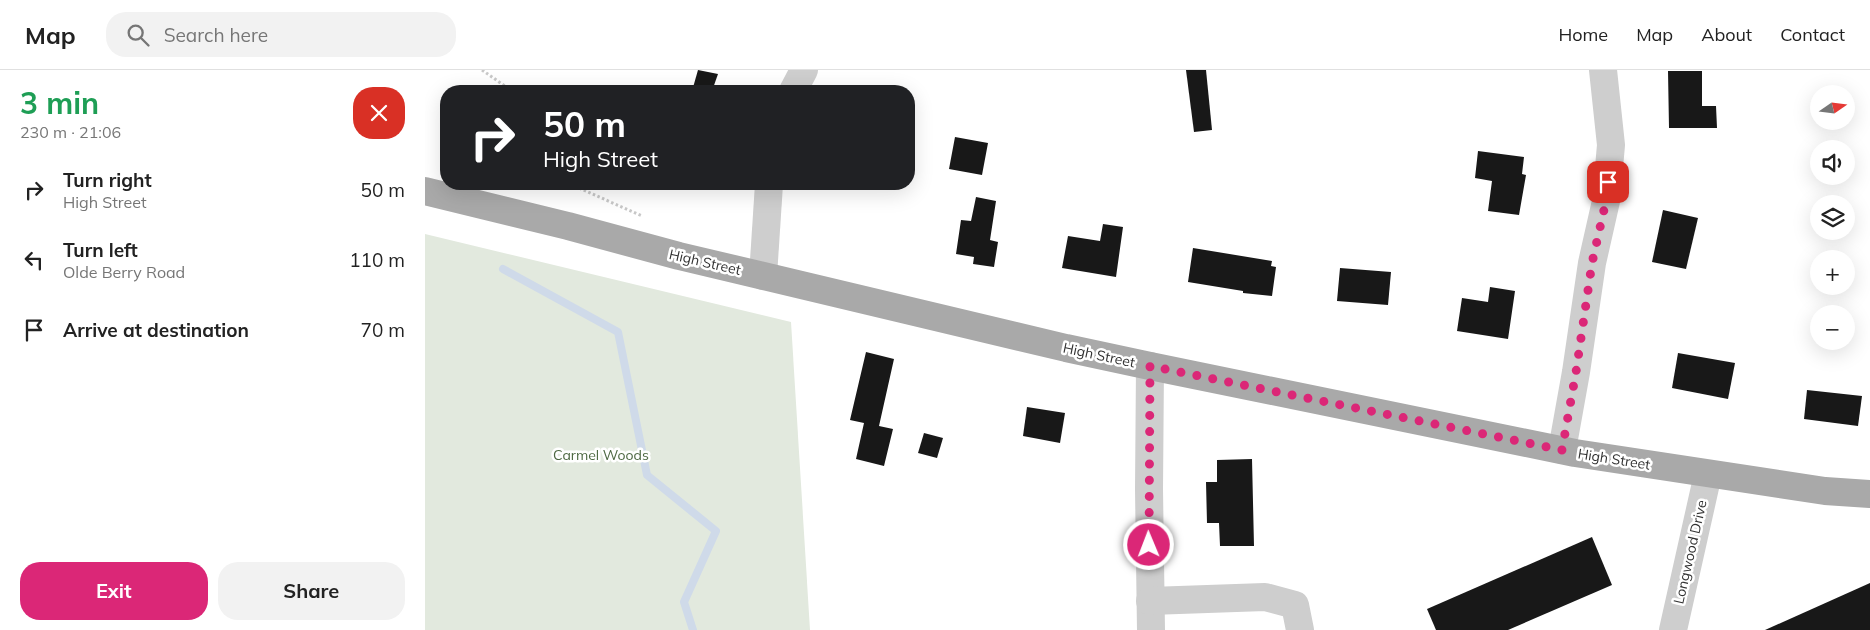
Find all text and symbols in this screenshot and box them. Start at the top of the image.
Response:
search box [106,12,456,57]
text: Map [25,20,76,50]
icon: search [124,21,152,49]
text: Search here [164,23,268,47]
text: Home [1558,23,1608,46]
text: Map [1636,23,1673,46]
text: About [1701,23,1752,46]
text: Contact [1780,23,1845,46]
text: 3 min [20,84,99,122]
north arrow [1810,85,1855,130]
map controls [1810,85,1855,350]
button: close [353,87,405,139]
text: 50 m [543,102,626,146]
icon: right [460,105,525,170]
text: 230 m · 21:06 [20,122,121,142]
button: sound [1810,140,1855,185]
text: High Street [543,145,658,173]
pin [1587,161,1629,203]
text: Turn right [63,168,152,192]
icon: arrive [1594,168,1622,196]
icon: right [20,176,48,204]
text: 50 m [361,178,405,202]
text: High Street [63,192,147,212]
button: layers [1810,195,1855,240]
text: Turn left [63,238,138,262]
street label: High Street [667,245,743,279]
icon: left [20,246,48,274]
text: 110 m [349,248,405,272]
button: + [1810,250,1855,295]
text: Olde Berry Road [63,262,185,282]
button: − [1810,305,1855,350]
icon: arrive [20,316,48,344]
text: Arrive at destination [63,318,249,342]
text: 70 m [361,318,405,342]
street label: High Street [1061,339,1137,371]
street label: High Street [1577,444,1652,474]
park label: Carmel Woods [553,446,649,464]
street label: Longwood Drive [1669,498,1711,606]
position arrow [1122,518,1174,570]
button: Exit [20,562,208,620]
button: Share [218,562,405,620]

